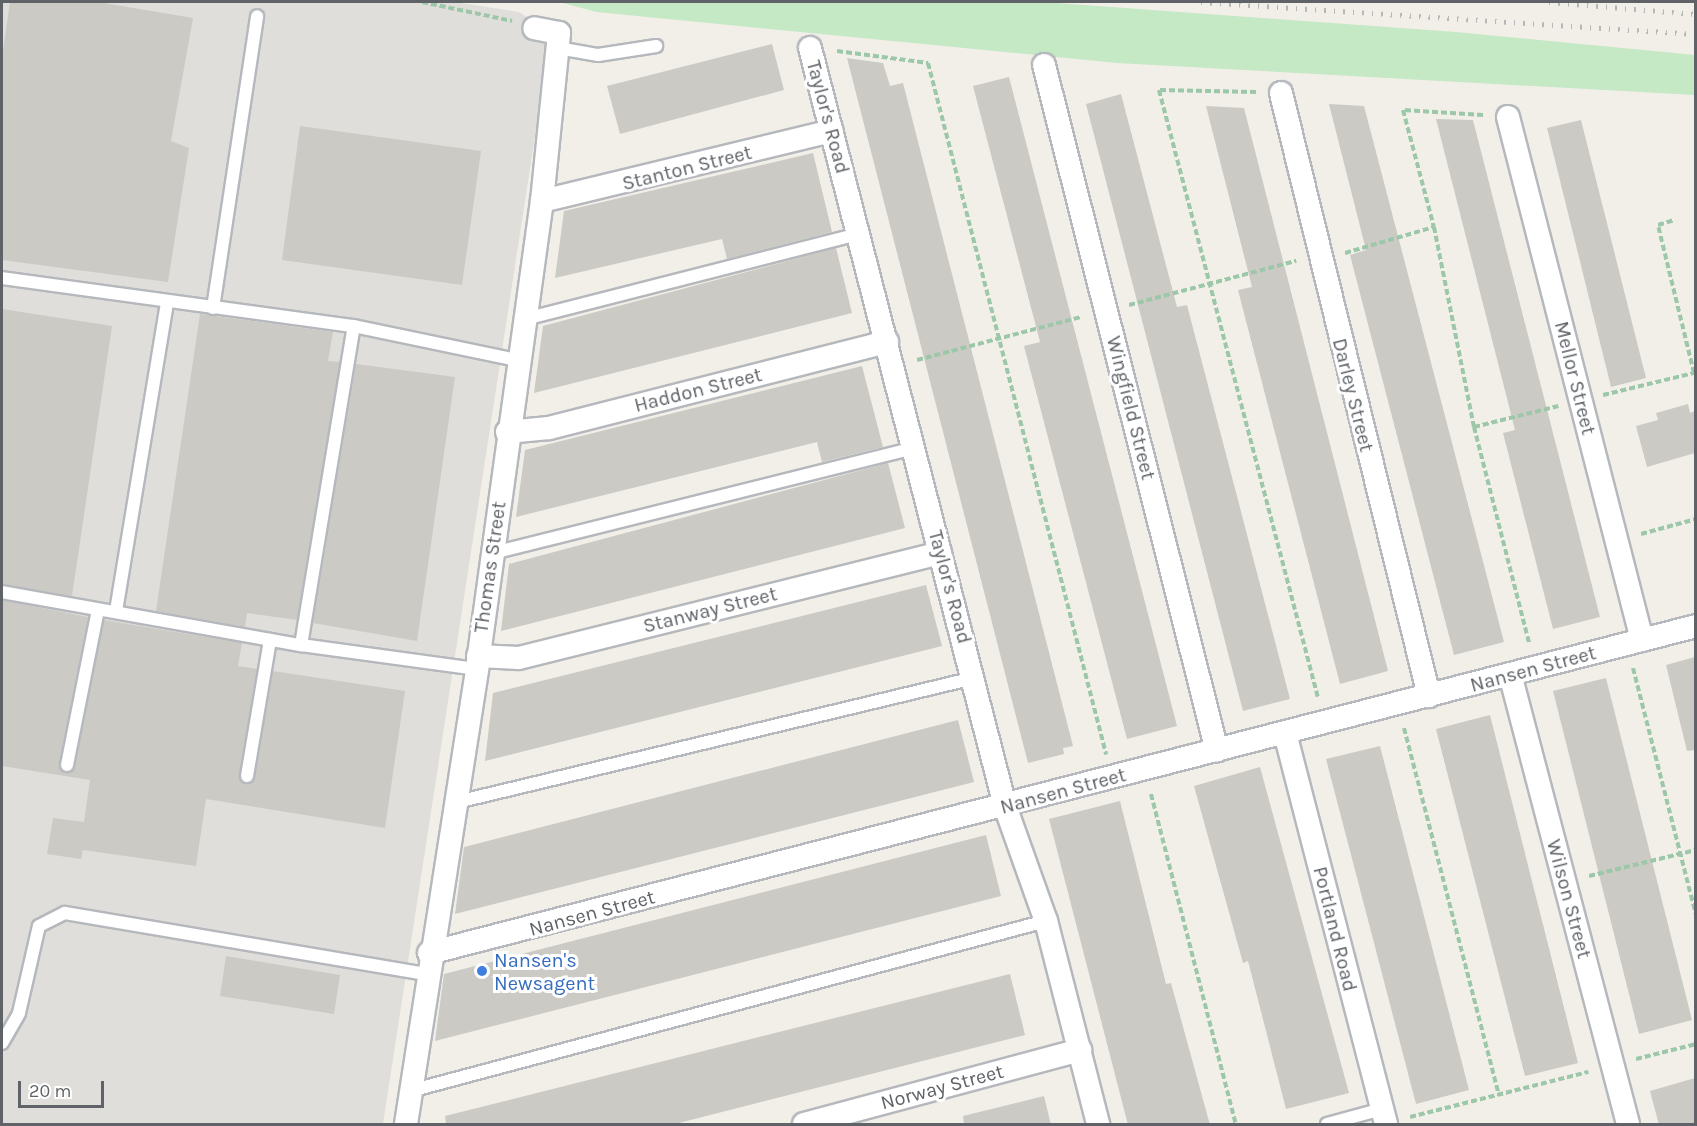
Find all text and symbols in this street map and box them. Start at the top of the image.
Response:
street label: Taylor's Road [801,58,855,176]
street label: Stanton Street [620,140,754,196]
street label: Mellor Street [1549,319,1601,437]
street label: Wingfield Street [1102,334,1160,482]
street label: Darley Street [1327,336,1379,454]
street label: Haddon Street [632,363,764,417]
street label: Thomas Street [469,500,511,634]
street label: Taylor's Road [923,528,977,646]
street label: Stanway Street [641,582,779,638]
street label: Nansen Street [1467,641,1599,697]
street label: Nansen Street [997,763,1129,819]
street label: Wilson Street [1542,837,1596,961]
street label: Portland Road [1308,864,1362,994]
street label: Nansen Street [526,885,658,941]
place label: Nansen's Newsagent [494,948,595,995]
marker: Nansen's Newsagent [475,964,489,978]
street label: Norway Street [878,1059,1006,1115]
scale bar [21,1069,106,1107]
text: 20 m [29,1080,71,1102]

